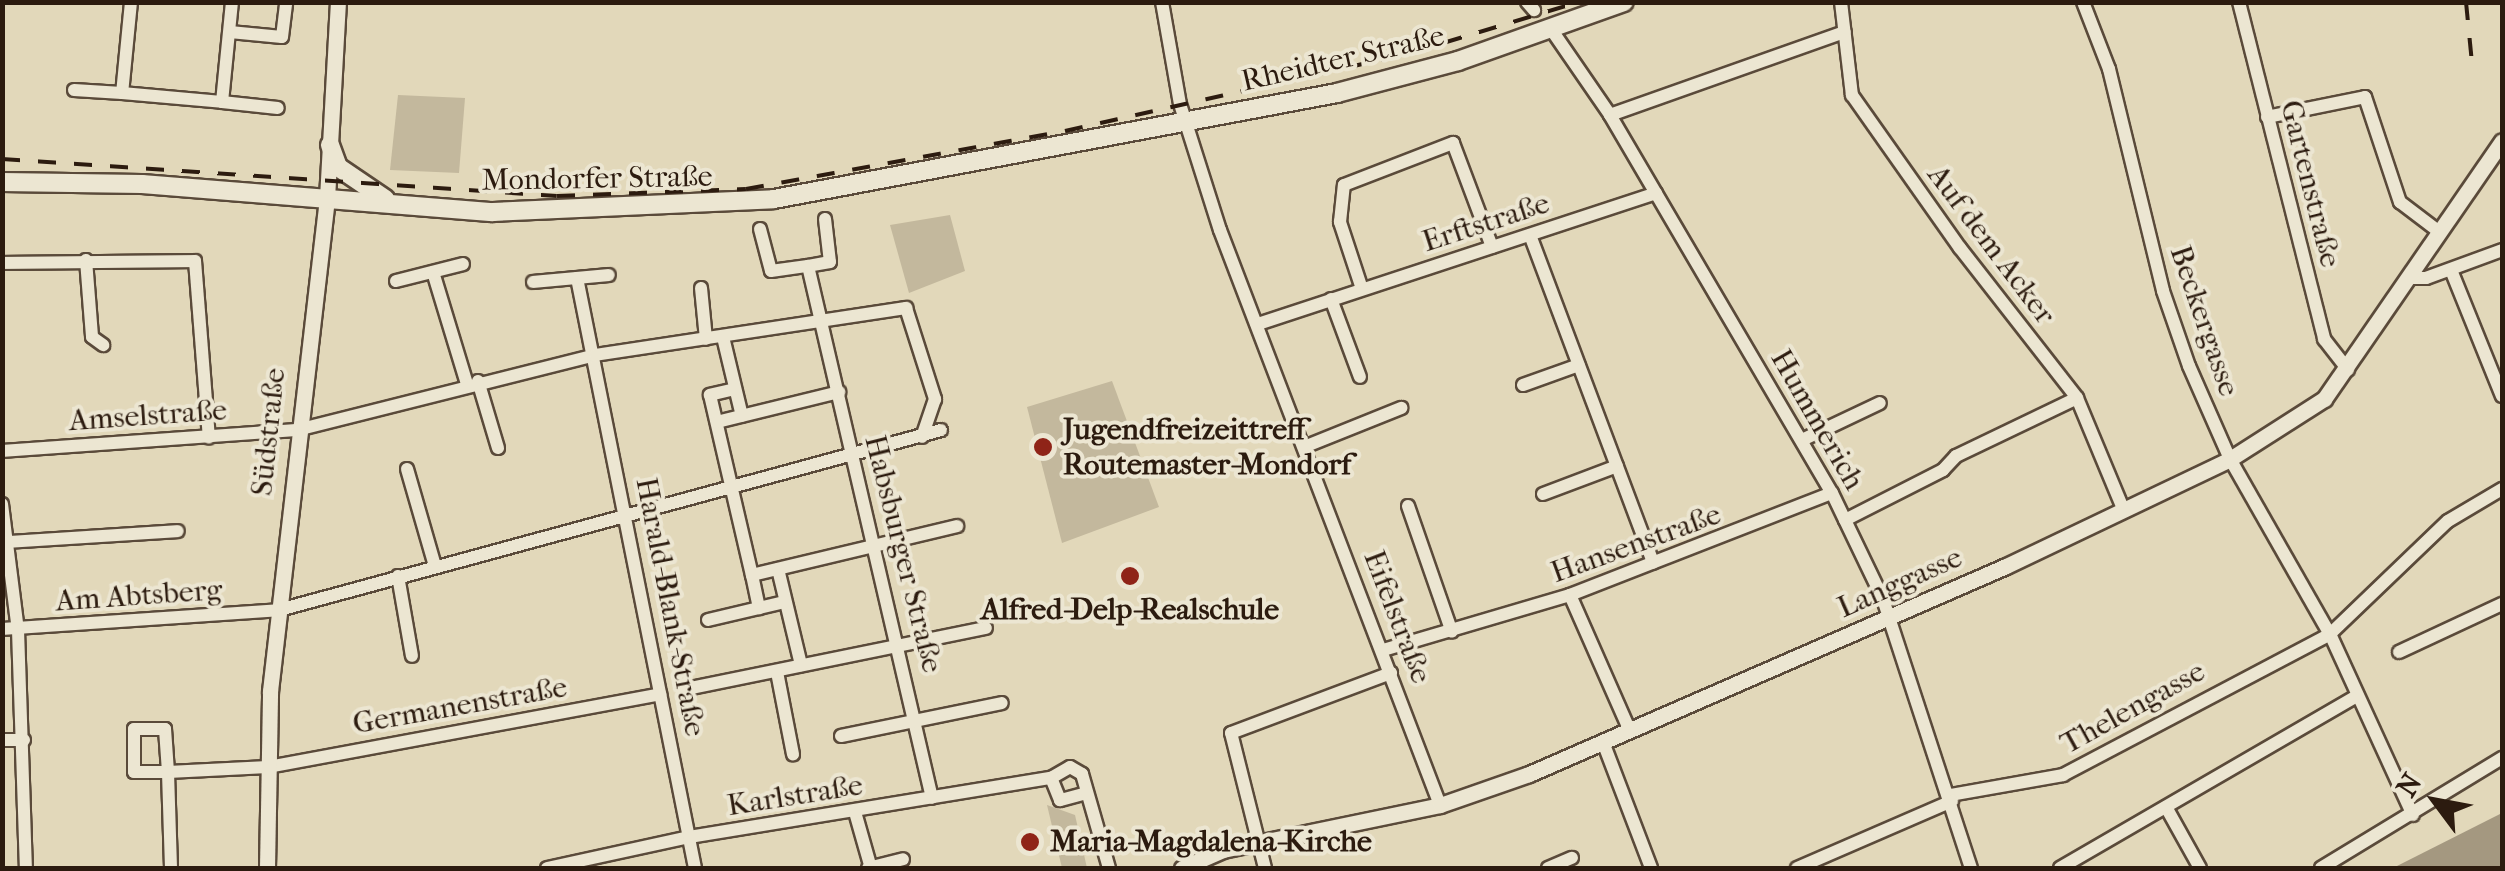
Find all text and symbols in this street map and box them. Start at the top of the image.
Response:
street label: Rheidter Straße [1238,18,1448,100]
street label: Gartenstraße [2272,97,2348,271]
street label: Auf dem Acker [1919,158,2063,332]
street label: Mondorfer Straße [481,159,713,199]
street label: Erftstraße [1418,186,1554,260]
street label: Beckergasse [2161,241,2247,401]
street label: Hummerich [1762,343,1872,497]
street label: Südstraße [244,366,294,498]
street label: Amselstraße [68,393,228,439]
place label: Jugendfreizeittreff Routemaster-Mondorf [1063,412,1351,482]
street label: Habsburger Straße [856,431,950,677]
marker: Jugendfreizeittreff Routemaster-Mondorf [1032,436,1054,458]
street label: Harald-Blank-Straße [627,475,713,739]
street label: Hansenstraße [1546,497,1726,591]
street label: Langgasse [1832,540,1968,626]
street label: Eifelstraße [1355,546,1439,688]
marker: Alfred-Delp-Realschule [1119,565,1141,587]
street label: Am Abtsberg [55,572,223,620]
place label: Alfred-Delp-Realschule [981,592,1279,628]
street label: Thelengasse [2055,654,2211,762]
street label: Germanenstraße [350,669,570,743]
north arrow [2385,751,2485,851]
text: N [2390,767,2429,803]
street label: Karlstraße [725,768,865,824]
place label: Maria-Magdalena-Kirche [1050,824,1372,860]
marker: Maria-Magdalena-Kirche [1019,831,1041,853]

